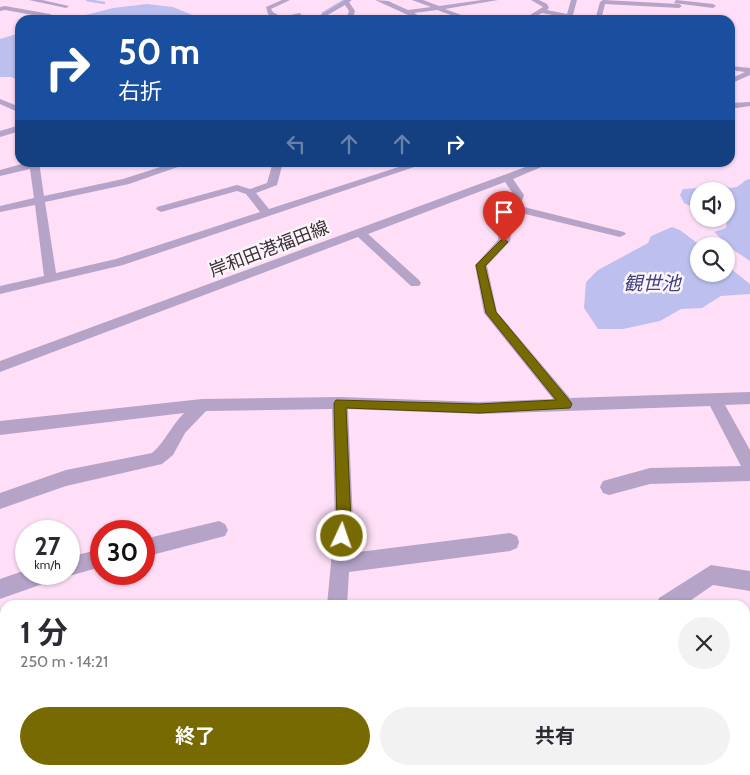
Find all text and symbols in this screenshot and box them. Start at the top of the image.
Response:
text: 50 m [118,30,200,73]
icon: right [35,35,100,100]
text: 右折 [118,78,162,105]
icon: left [282,130,310,158]
icon: ahead [335,130,363,158]
icon: ahead [388,130,416,158]
icon: right [441,130,469,158]
map controls [690,182,735,282]
button: sound [690,182,735,227]
pin [483,191,525,242]
icon: arrive [490,198,518,226]
street label: 岸和田港福田線 [206,216,332,282]
button: search [690,237,735,282]
water label: 観世池 [623,272,682,295]
position arrow [315,509,367,561]
speed limit sign: 30 [90,520,155,585]
text: 27 [35,531,60,561]
text: km/h [34,557,61,572]
text: 1 分 [20,614,68,651]
button: close [678,617,730,669]
text: 250 m · 14:21 [20,652,108,671]
button: 終了 [20,707,370,765]
button: 共有 [380,707,730,765]

